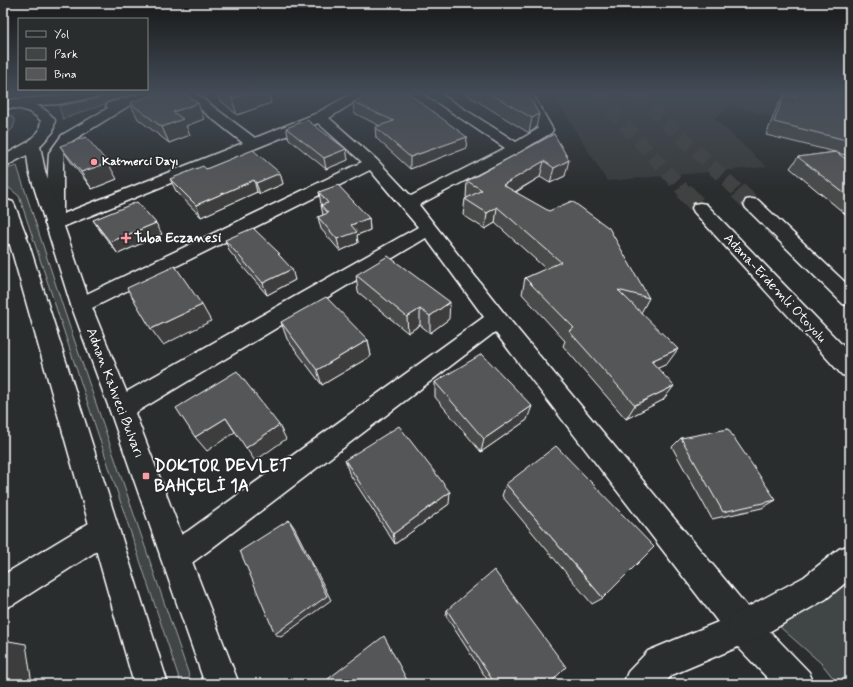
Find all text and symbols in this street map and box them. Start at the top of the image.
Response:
legend [18,18,148,90]
text: Yol [54,27,69,43]
text: Park [54,47,78,63]
text: Bina [54,67,77,83]
place label: Katmerci Dayı [102,154,179,170]
marker: Katmerci Dayı [89,157,99,167]
place label: Tuba Eczanesi [134,229,221,247]
street label: Adana-Erdemli Otoyolu [720,230,830,346]
marker: Tuba Eczanesi [121,233,131,243]
street label: Adnan Kahveci Bulvarı [82,325,148,461]
place label: DOKTOR DEVLET BAHÇELİ 1A [154,455,292,497]
marker: DOKTOR DEVLET BAHÇELİ 1A [141,471,151,481]

